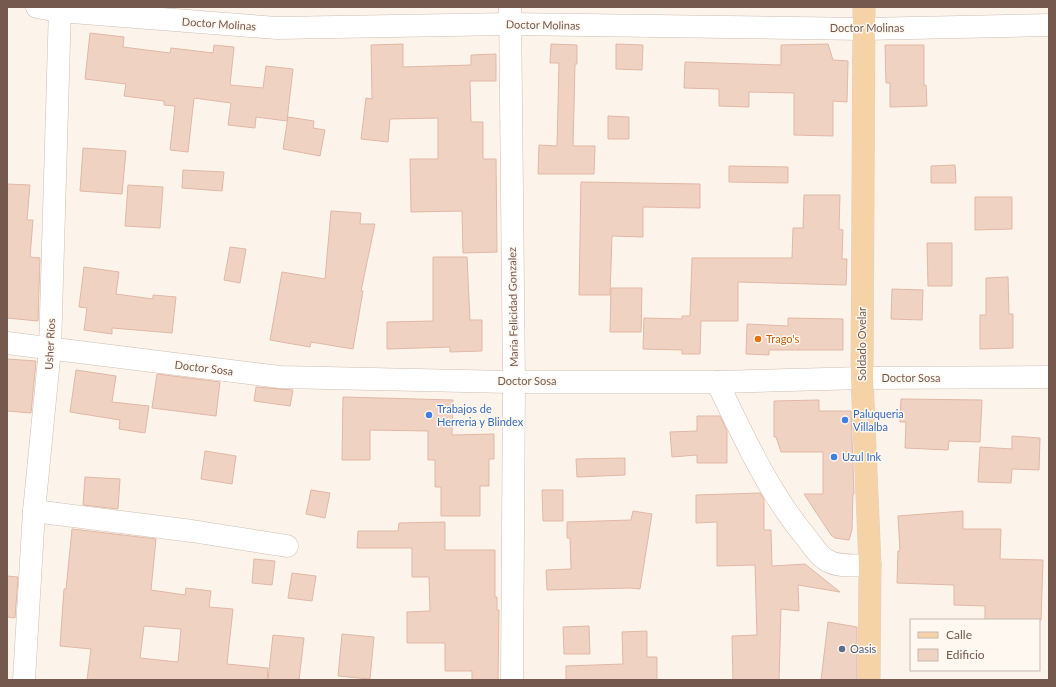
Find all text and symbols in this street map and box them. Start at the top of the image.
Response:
street label: Doctor Molinas [181,14,257,33]
street label: Doctor Molinas [506,17,581,32]
street label: Doctor Molinas [830,21,904,34]
street label: Maria Felicidad Gonzalez [505,247,520,367]
street label: Soldado Ovelar [855,307,868,381]
street label: Usher Ríos [42,318,57,370]
place label: Trago's [766,332,799,345]
marker: Trago's [753,334,763,344]
street label: Doctor Sosa [174,357,234,378]
street label: Doctor Sosa [882,371,940,384]
street label: Doctor Sosa [498,374,556,387]
place label: Trabajos de Herreria y Blindex [437,402,524,428]
place label: Paluqueria Villalba [853,407,904,433]
marker: Trabajos de Herreria y Blindex [424,410,434,420]
marker: Paluqueria Villalba [840,415,850,425]
place label: Uzul Ink [842,450,882,463]
marker: Uzul Ink [829,452,839,462]
legend [910,619,1040,671]
text: Calle [946,627,972,642]
place label: Oasis [850,642,877,655]
marker: Oasis [837,644,847,654]
text: Edificio [946,647,985,662]

